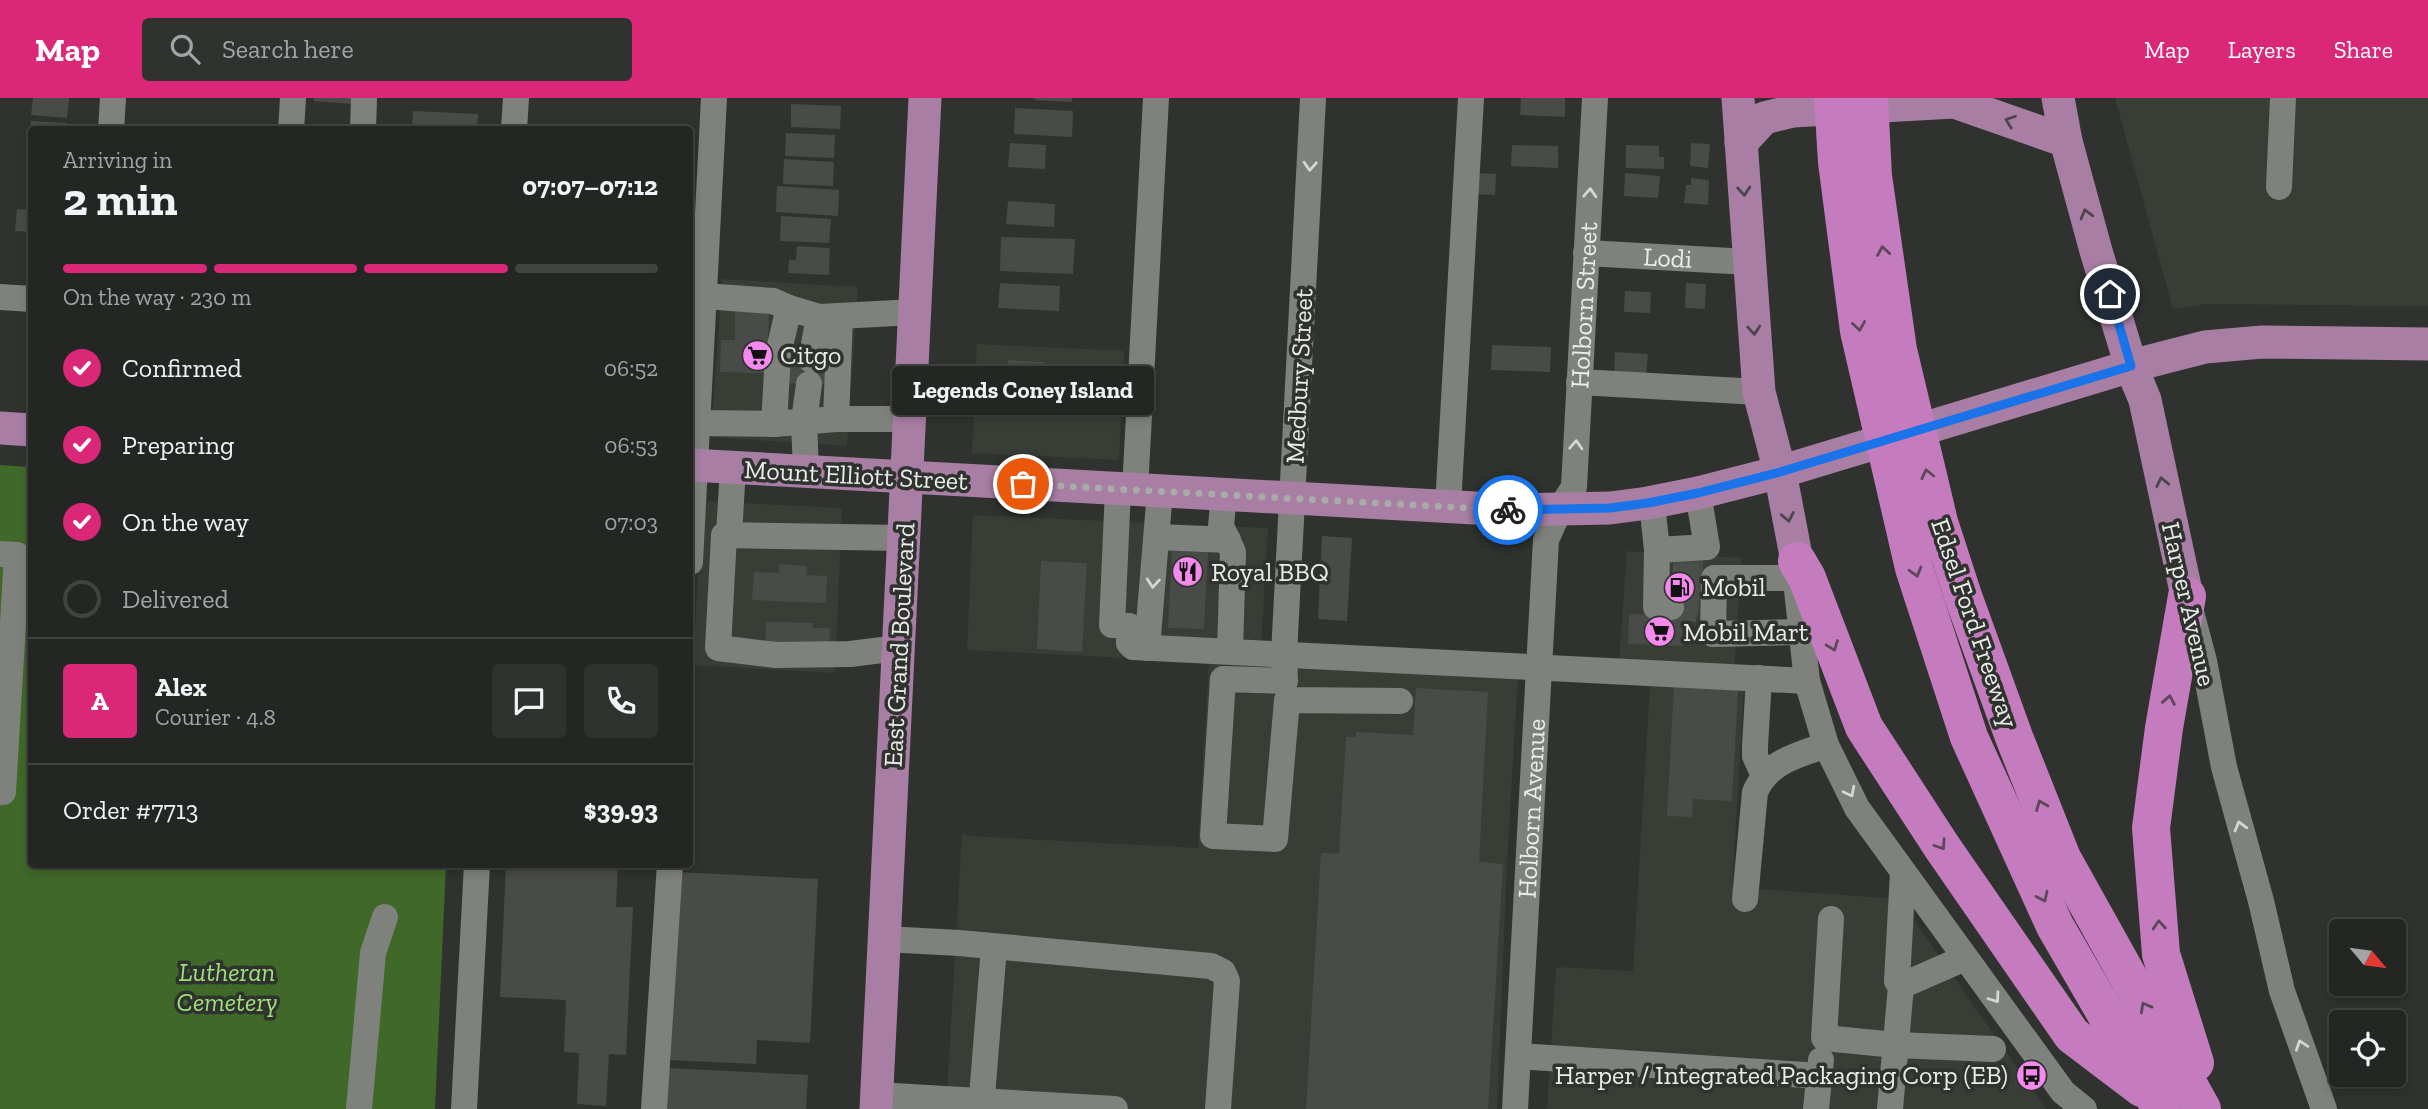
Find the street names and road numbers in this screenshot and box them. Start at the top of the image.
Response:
street label: Holborn Street [1563,221,1604,389]
street label: Lodi [1642,240,1693,275]
street label: Medbury Street [1278,287,1320,464]
street label: Mount Elliott Street [743,453,969,497]
street label: Edsel Ford Freeway [1924,514,2026,733]
street label: Harper Avenue [2155,519,2223,689]
street label: East Grand Boulevard [877,522,921,768]
street label: Holborn Avenue [1511,718,1552,899]

